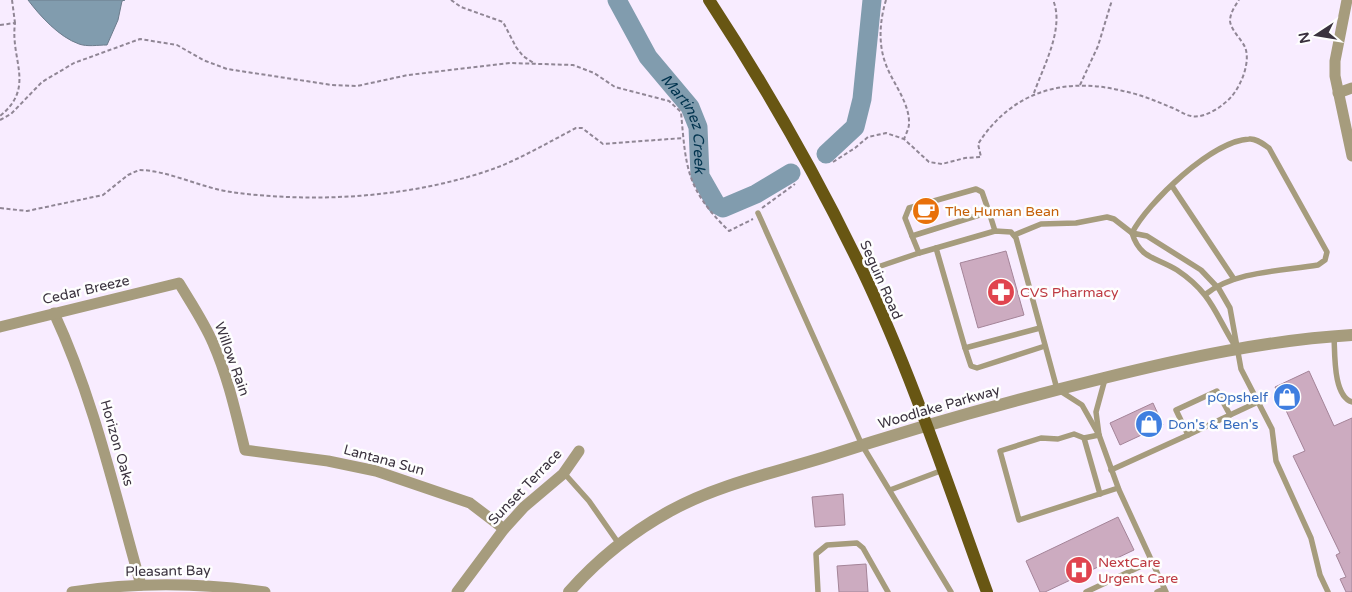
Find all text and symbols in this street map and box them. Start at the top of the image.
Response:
north arrow [1292,10,1342,60]
text: N [1295,30,1314,45]
water label: Martinez Creek [657,70,709,176]
cafe icon: The Human Bean [911,196,941,226]
place label: The Human Bean [945,203,1059,220]
street label: Seguin Road [856,238,906,322]
street label: Cedar Breeze [41,272,131,308]
pharmacy icon: CVS Pharmacy [986,277,1016,307]
place label: CVS Pharmacy [1020,284,1119,301]
street label: Willow Rain [211,320,253,398]
street label: Woodlake Parkway [876,381,1002,433]
shop icon: pOpshelf [1272,382,1302,412]
place label: pOpshelf [1207,389,1269,406]
street label: Horizon Oaks [97,398,137,488]
shop icon: Don's & Ben's [1134,409,1164,439]
place label: Don's & Ben's [1168,416,1259,433]
street label: Lantana Sun [342,441,426,479]
street label: Sunset Terrace [485,446,565,528]
place label: NextCare Urgent Care [1098,554,1178,587]
hospital icon: NextCare Urgent Care [1064,555,1094,585]
street label: Pleasant Bay [125,562,211,580]

